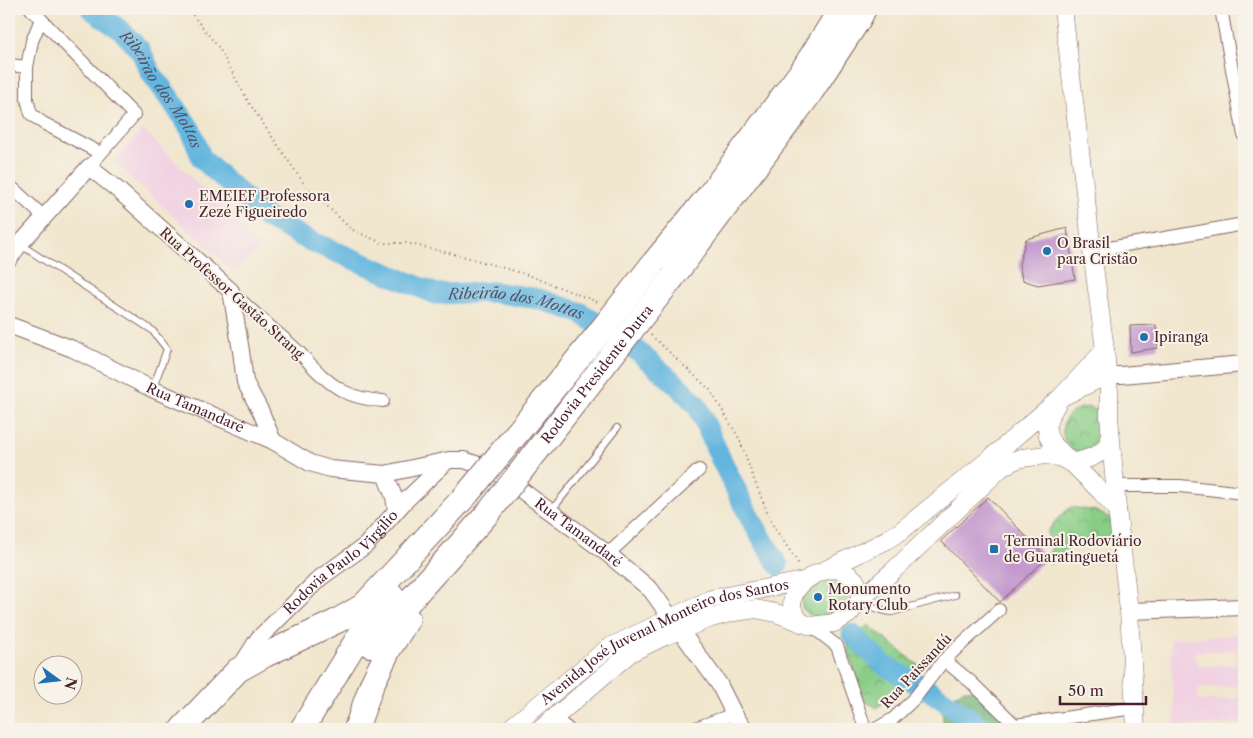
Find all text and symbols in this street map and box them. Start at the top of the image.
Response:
water label: Ribeirão dos Mottas [116,25,207,151]
place label: EMEIEF Professora Zezé Figueiredo [199,187,331,221]
marker: EMEIEF Professora Zezé Figueiredo [183,198,195,210]
street label: Rua Professor Gastão Strang [156,223,308,363]
place label: O Brasil para Cristão [1057,234,1138,268]
marker: O Brasil para Cristão [1041,245,1053,257]
water label: Ribeirão dos Mottas [447,282,587,323]
street label: Rodovia Presidente Dutra [537,301,657,447]
place label: Ipiranga [1154,328,1209,346]
marker: Ipiranga [1138,331,1150,343]
street label: Rua Tamandaré [143,379,247,437]
street label: Rua Tamandaré [531,494,626,571]
street label: Rodovia Paulo Virgílio [279,506,402,618]
place label: Terminal Rodoviário de Guaratinguetá [1004,532,1142,566]
marker: Terminal Rodoviário de Guaratinguetá [988,543,1000,555]
street label: Avenida José Juvenal Monteiro dos Santos [536,575,790,709]
place label: Monumento Rotary Club [828,580,911,614]
marker: Monumento Rotary Club [812,591,824,603]
street label: Rua Paissandú [877,629,956,712]
north arrow [32,656,82,706]
scale bar [1060,673,1147,705]
text: N [60,675,81,692]
text: 50 m [1068,681,1104,700]

